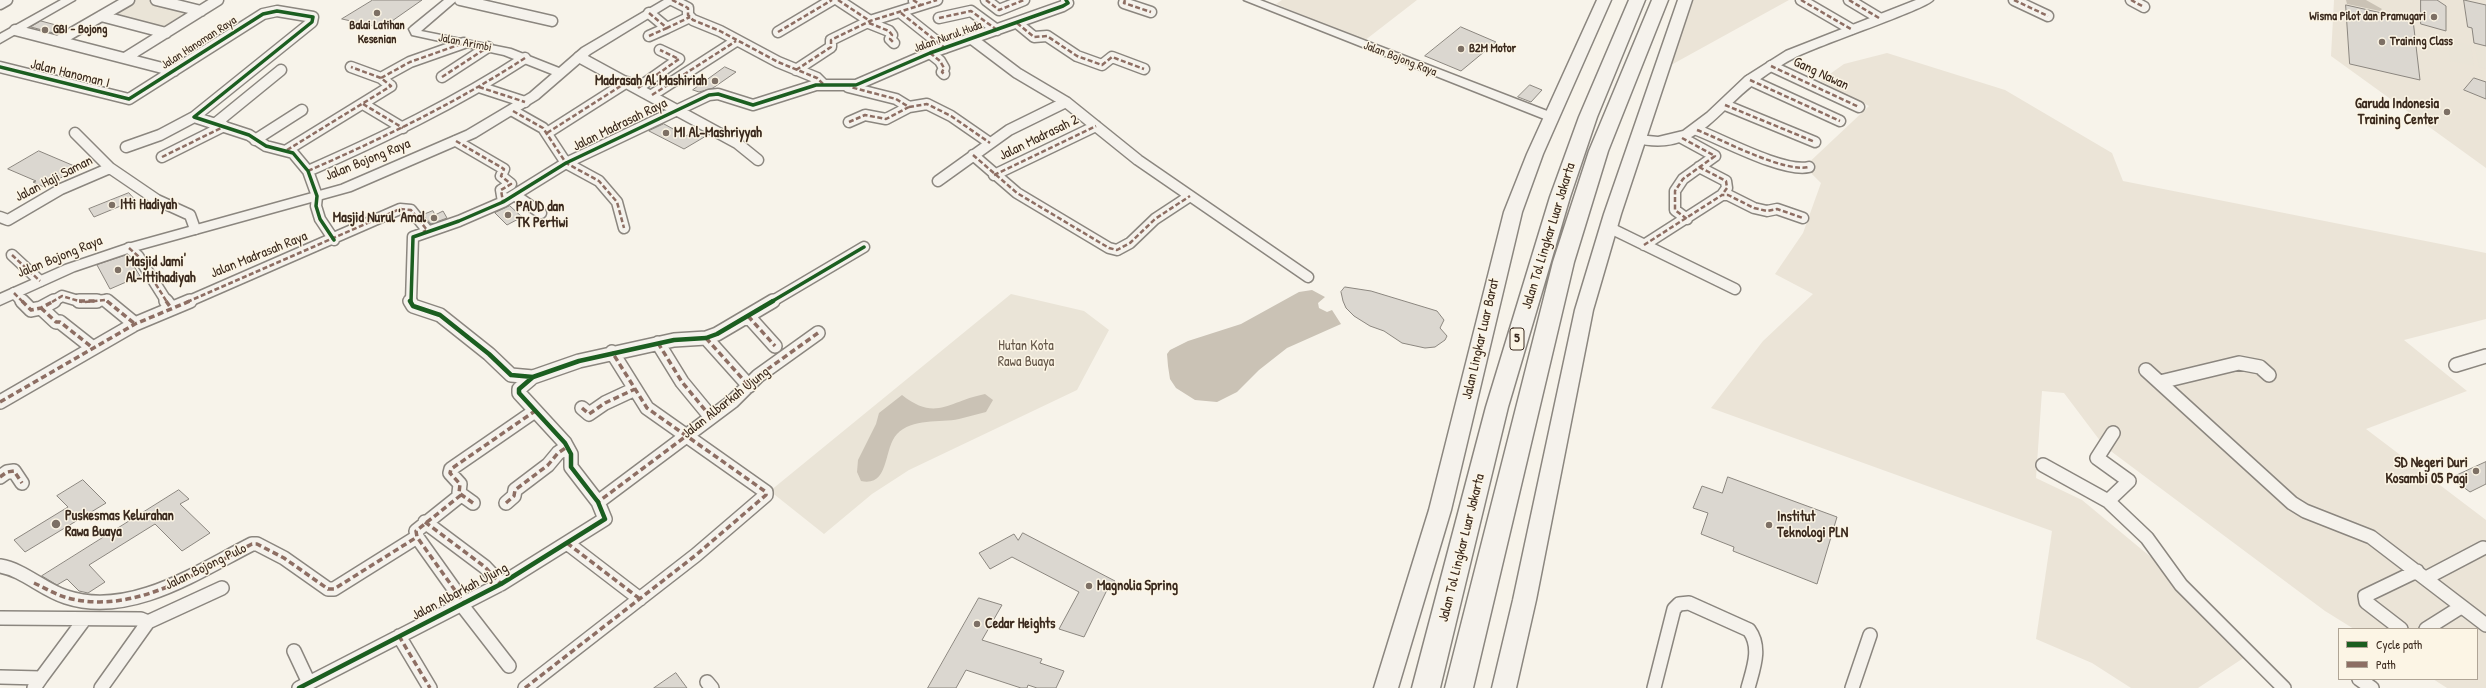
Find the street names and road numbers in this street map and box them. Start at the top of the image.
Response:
street label: Jalan Hanoman Raya [159,13,239,73]
street label: Jalan Nurul Huda [912,18,984,56]
street label: Jalan Arimbi [437,31,493,55]
street label: Jalan Bojong Raya [1361,38,1439,80]
street label: Gang Nawan [1791,54,1851,94]
street label: Jalan Hanoman I [29,56,111,92]
street label: Jalan Madrasah Raya [570,95,670,155]
street label: Jalan Madrasah 2 [997,112,1081,164]
street label: Jalan Bojong Raya [323,135,413,185]
street label: Jalan Haji Saman [13,152,95,206]
street label: Jalan Tol Lingkar Luar Jakarta [1519,161,1579,311]
street label: Jalan Madrasah Raya [208,228,310,282]
street label: Jalan Bojong Raya [15,232,105,282]
street label: Jalan Lingkar Luar Barat [1459,277,1503,401]
road number: 5 [1510,328,1524,350]
street label: Jalan Albarkah Ujung [679,364,773,442]
street label: Jalan Tol Lingkar Luar Jakarta [1435,472,1489,624]
street label: Jalan Bojong Pulo [163,540,249,594]
street label: Jalan Albarkah Ujung [409,560,511,624]

